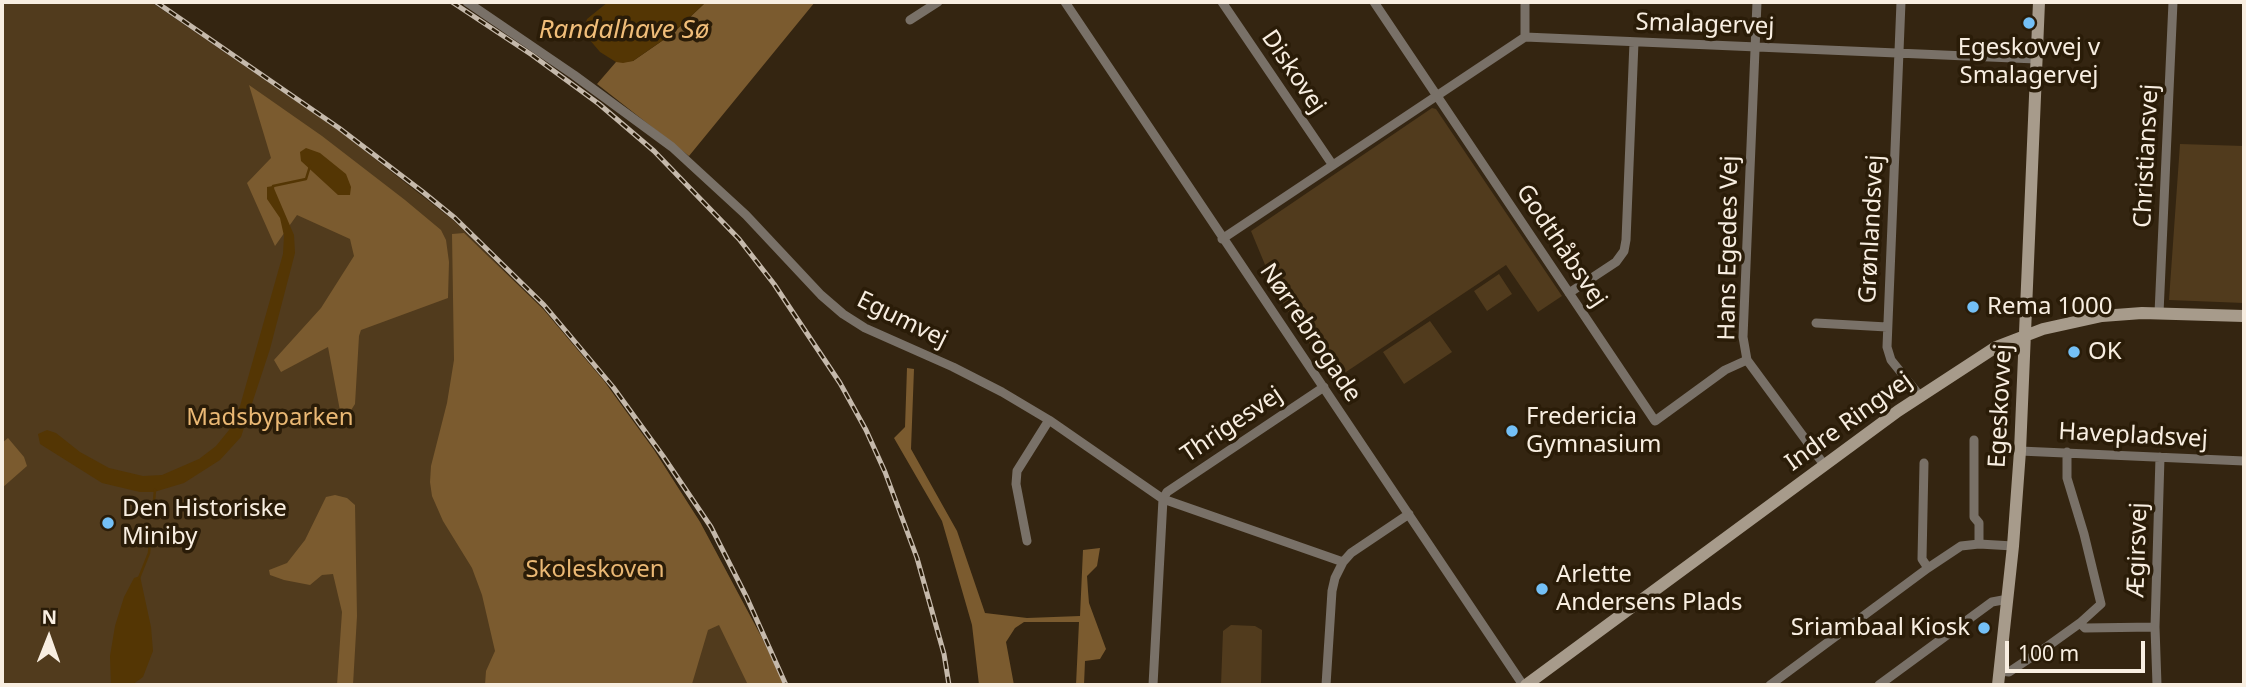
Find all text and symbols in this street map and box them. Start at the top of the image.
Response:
street label: Smalagervej [1635,8,1775,42]
water label: Randalhave Sø [539,15,709,47]
marker: Egeskovvej v Smalagervej [2021,15,2037,31]
street label: Diskovej [1255,25,1331,119]
place label: Egeskovvej v Smalagervej [1958,34,2100,90]
street label: Christiansvej [2129,83,2165,229]
street label: Grønlandsvej [1854,154,1890,304]
street label: Hans Egedes Vej [1713,155,1745,341]
street label: Godthåbsvej [1509,179,1613,313]
street label: Nørrebrogade [1253,258,1367,408]
street label: Egumvej [852,286,952,354]
place label: Rema 1000 [1987,293,2113,321]
marker: Rema 1000 [1965,299,1981,315]
place label: OK [2088,338,2122,366]
street label: Egeskovvej [1983,343,2019,469]
marker: OK [2066,344,2082,360]
street label: Indre Ringvej [1780,366,1918,478]
street label: Thrigesvej [1176,381,1288,469]
place label: Fredericia Gymnasium [1526,403,1661,459]
park label: Madsbyparken [186,404,354,432]
street label: Havepladsvej [2058,418,2208,454]
marker: Fredericia Gymnasium [1504,423,1520,439]
place label: Den Historiske Miniby [122,495,287,551]
street label: Ægirsvej [2122,502,2154,598]
marker: Den Historiske Miniby [100,515,116,531]
park label: Skoleskoven [525,556,665,584]
place label: Arlette Andersens Plads [1556,561,1742,617]
marker: Arlette Andersens Plads [1534,581,1550,597]
north arrow [14,603,84,673]
text: N [41,604,57,630]
place label: Sriambaal Kiosk [1791,614,1970,642]
marker: Sriambaal Kiosk [1976,620,1992,636]
scale bar [2008,628,2148,672]
text: 100 m [2018,639,2079,667]

